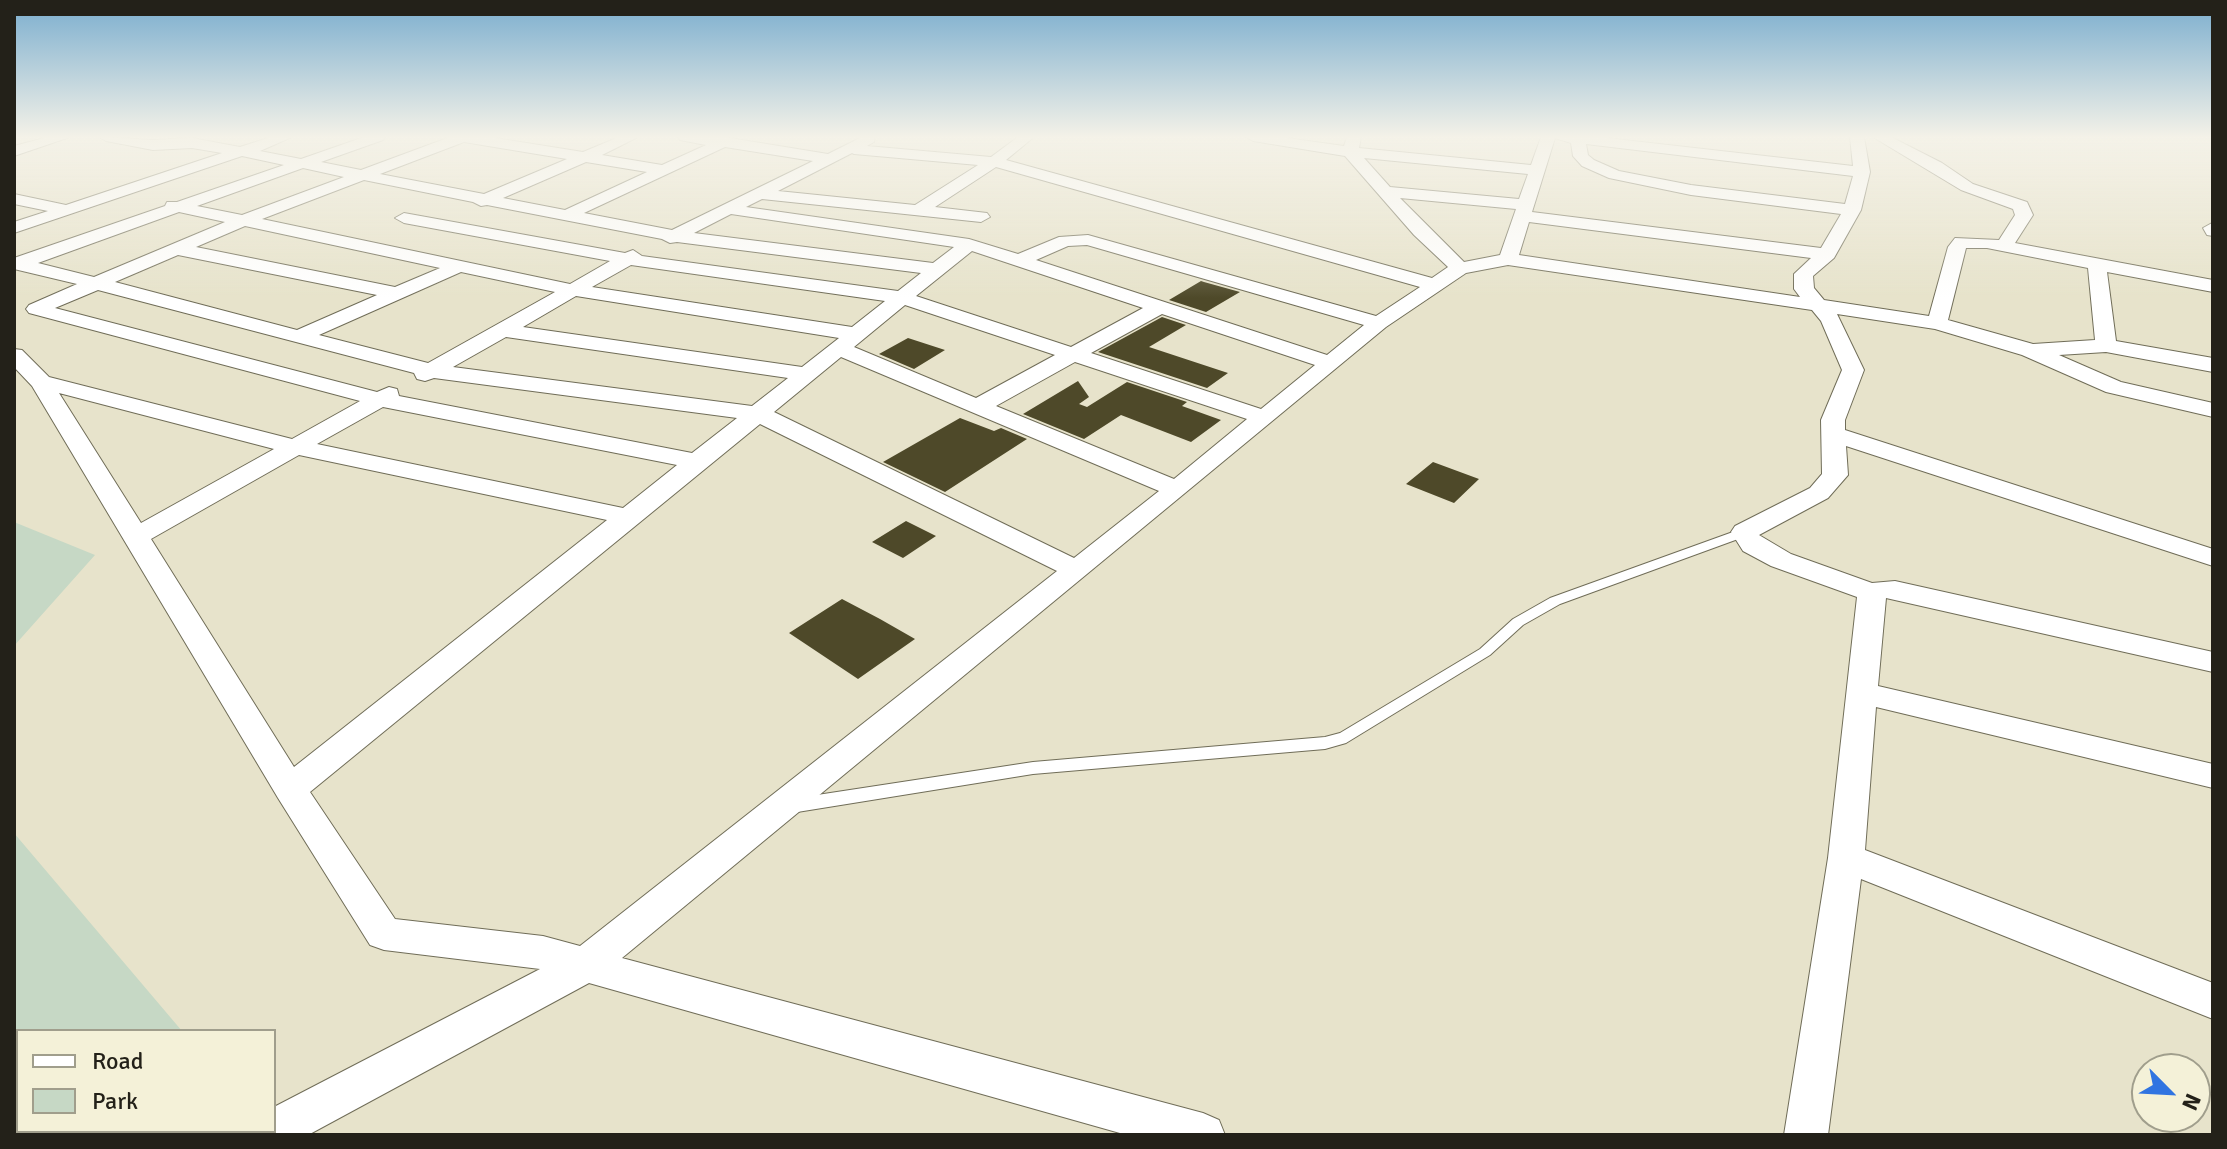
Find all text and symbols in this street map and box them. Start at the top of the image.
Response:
legend [16,1029,276,1133]
text: Road [92,1046,143,1076]
north arrow [2131,1053,2211,1133]
text: Park [92,1086,138,1116]
text: N [2176,1090,2207,1115]

